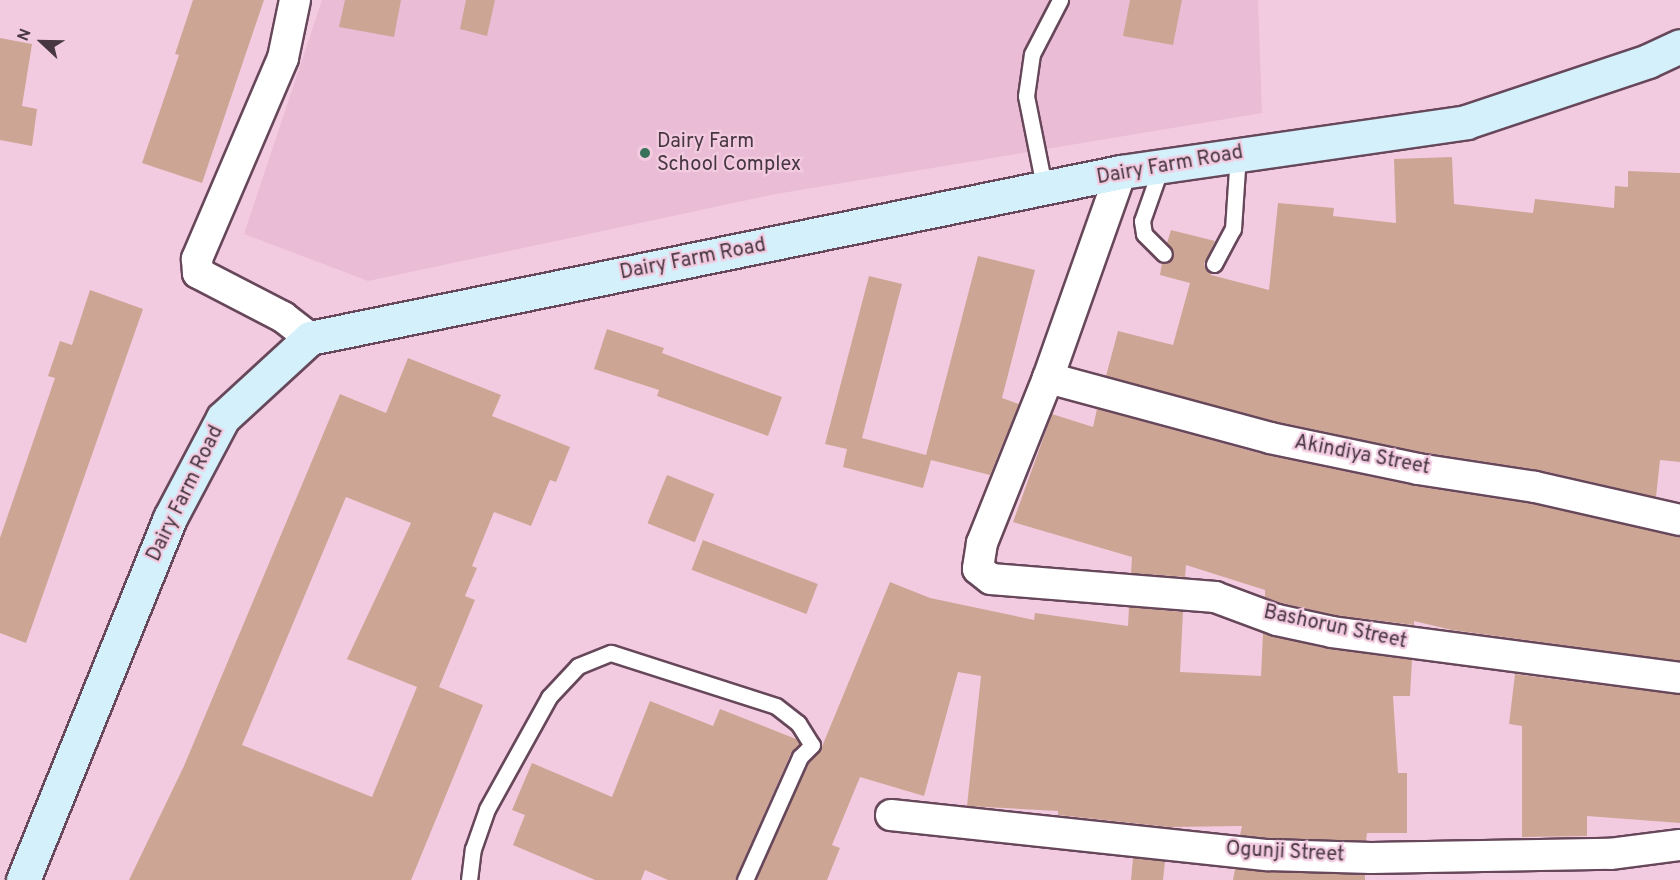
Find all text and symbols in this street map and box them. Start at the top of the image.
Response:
north arrow [12,12,72,72]
text: N [14,26,37,44]
place label: Dairy Farm School Complex [657,130,801,177]
street label: Dairy Farm Road [1095,141,1245,191]
marker: Dairy Farm School Complex [638,146,652,160]
street label: Dairy Farm Road [618,234,768,286]
street label: Dairy Farm Road [143,422,229,566]
street label: Akindiya Street [1292,431,1432,481]
street label: Bashorun Street [1261,601,1409,655]
street label: Ogunji Street [1225,838,1345,868]

